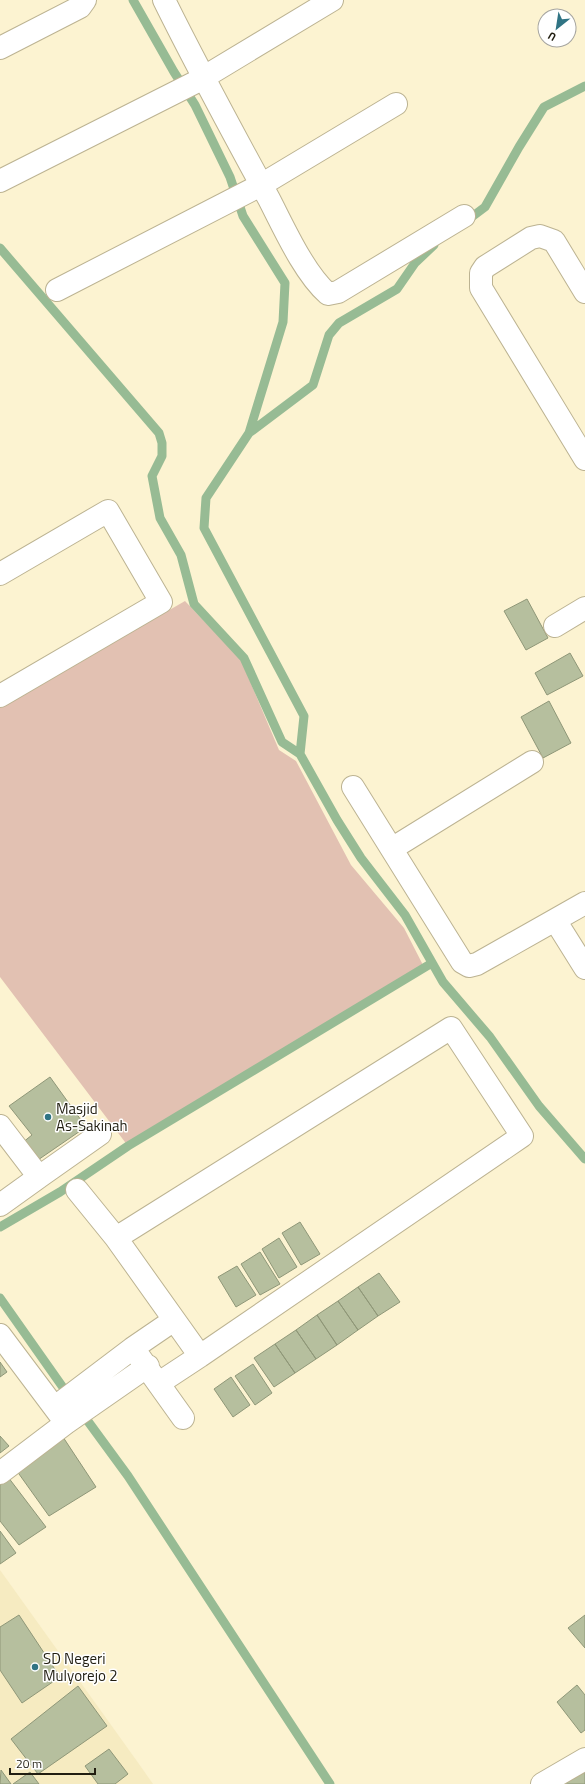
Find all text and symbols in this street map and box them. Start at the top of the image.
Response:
north arrow [537,8,577,48]
text: U [545,28,559,45]
place label: Masjid As-Sakinah [56,1097,128,1137]
marker: Masjid As-Sakinah [43,1112,53,1122]
place label: SD Negeri Mulyorejo 2 [43,1647,118,1687]
marker: SD Negeri Mulyorejo 2 [30,1662,40,1672]
scale bar [10,1750,95,1776]
text: 20 m [16,1754,42,1773]

